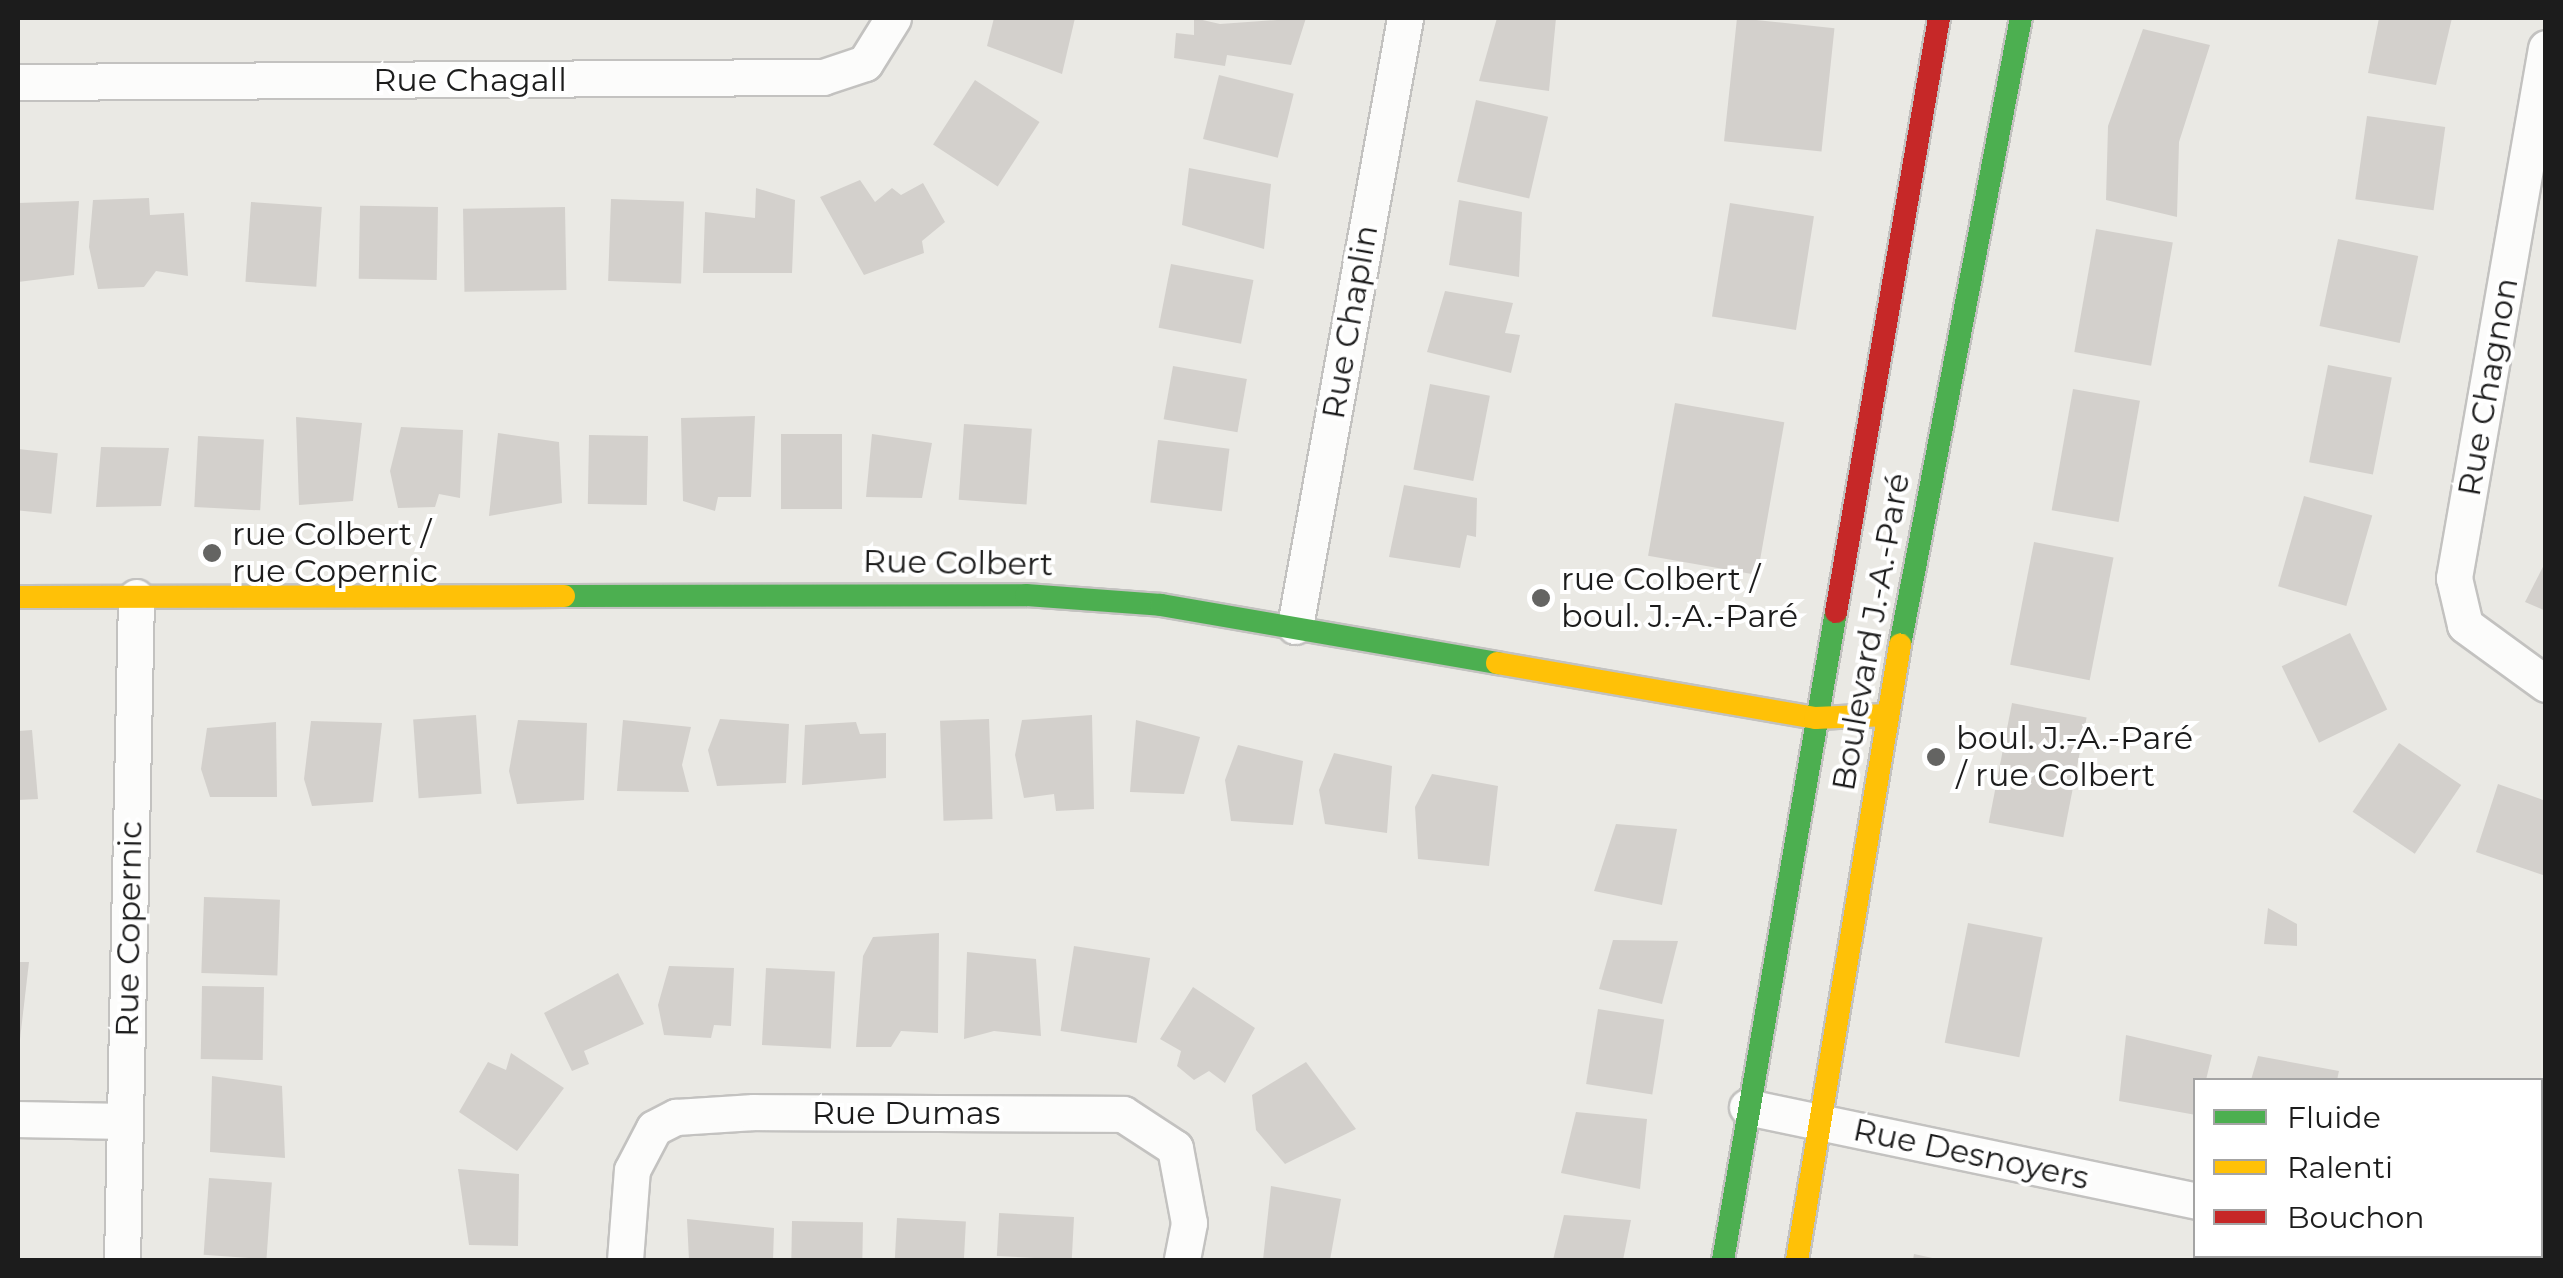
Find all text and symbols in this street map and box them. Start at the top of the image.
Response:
street label: Rue Chagall [373,61,567,99]
street label: Rue Chaplin [1314,222,1386,422]
street label: Rue Chagnon [2450,275,2526,499]
street label: Boulevard J.-A.-Paré [1824,470,1918,794]
place label: rue Colbert / rue Copernic [232,516,438,591]
marker: rue Colbert / rue Copernic [201,542,223,564]
street label: Rue Colbert [863,542,1053,584]
place label: rue Colbert / boul. J.-A.-Paré [1561,561,1798,636]
marker: rue Colbert / boul. J.-A.-Paré [1530,587,1552,609]
place label: boul. J.-A.-Paré / rue Colbert [1956,720,2193,795]
marker: boul. J.-A.-Paré / rue Colbert [1925,746,1947,768]
street label: Rue Copernic [108,821,150,1037]
legend [2193,1078,2543,1258]
street label: Rue Dumas [812,1094,1000,1132]
text: Fluide [2287,1099,2381,1136]
street label: Rue Desnoyers [1850,1110,2092,1198]
text: Ralenti [2287,1149,2393,1186]
text: Bouchon [2287,1199,2425,1236]

